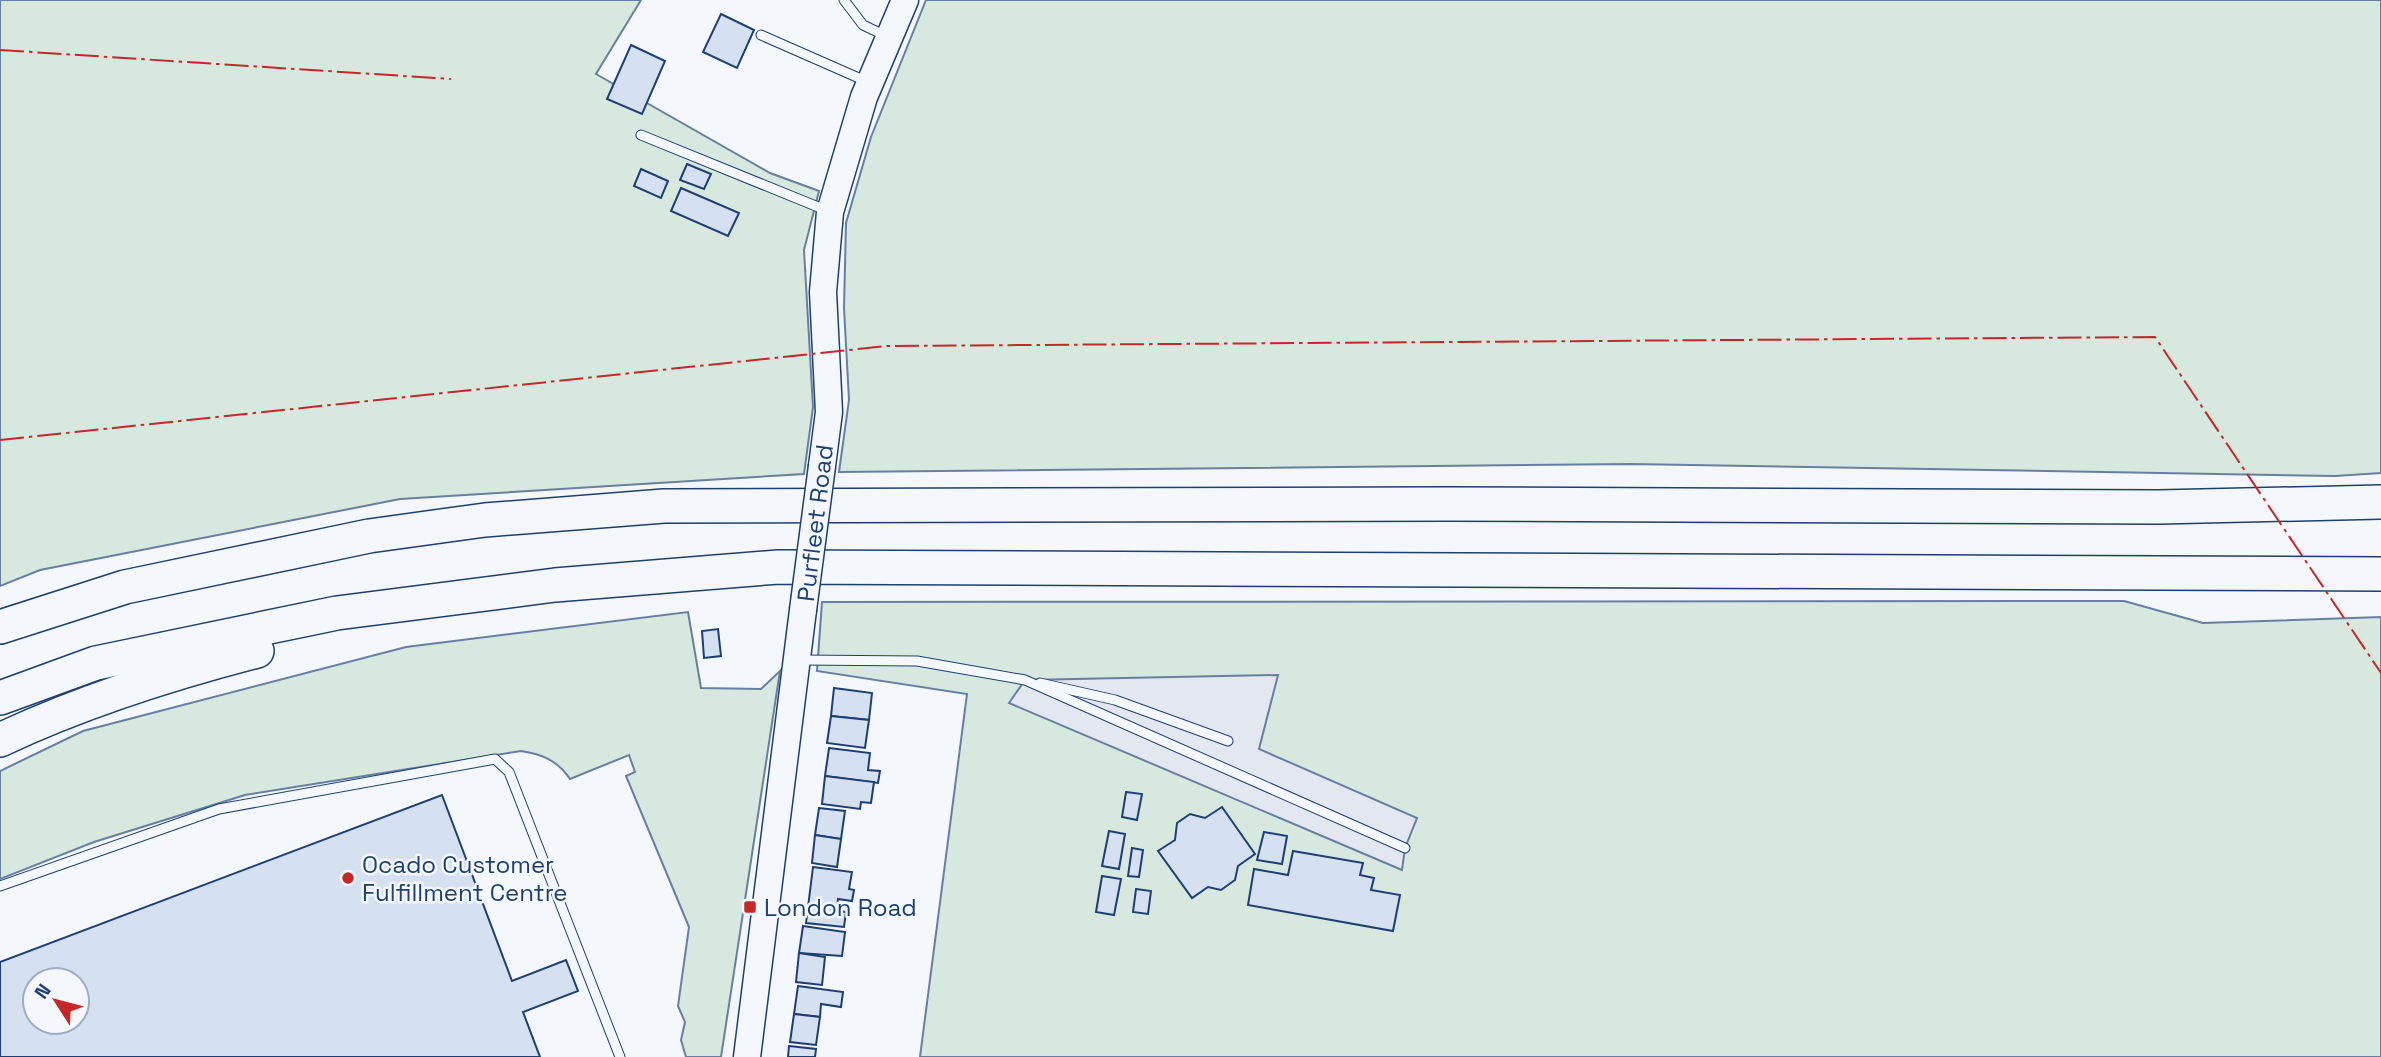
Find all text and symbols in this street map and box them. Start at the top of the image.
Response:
street label: Purfleet Road [790,443,840,603]
place label: Ocado Customer Fulfillment Centre [362,849,568,908]
marker: Ocado Customer Fulfillment Centre [340,870,356,886]
place label: London Road [764,892,917,923]
marker: London Road [742,899,758,915]
north arrow [21,966,91,1036]
text: N [29,979,57,1004]

